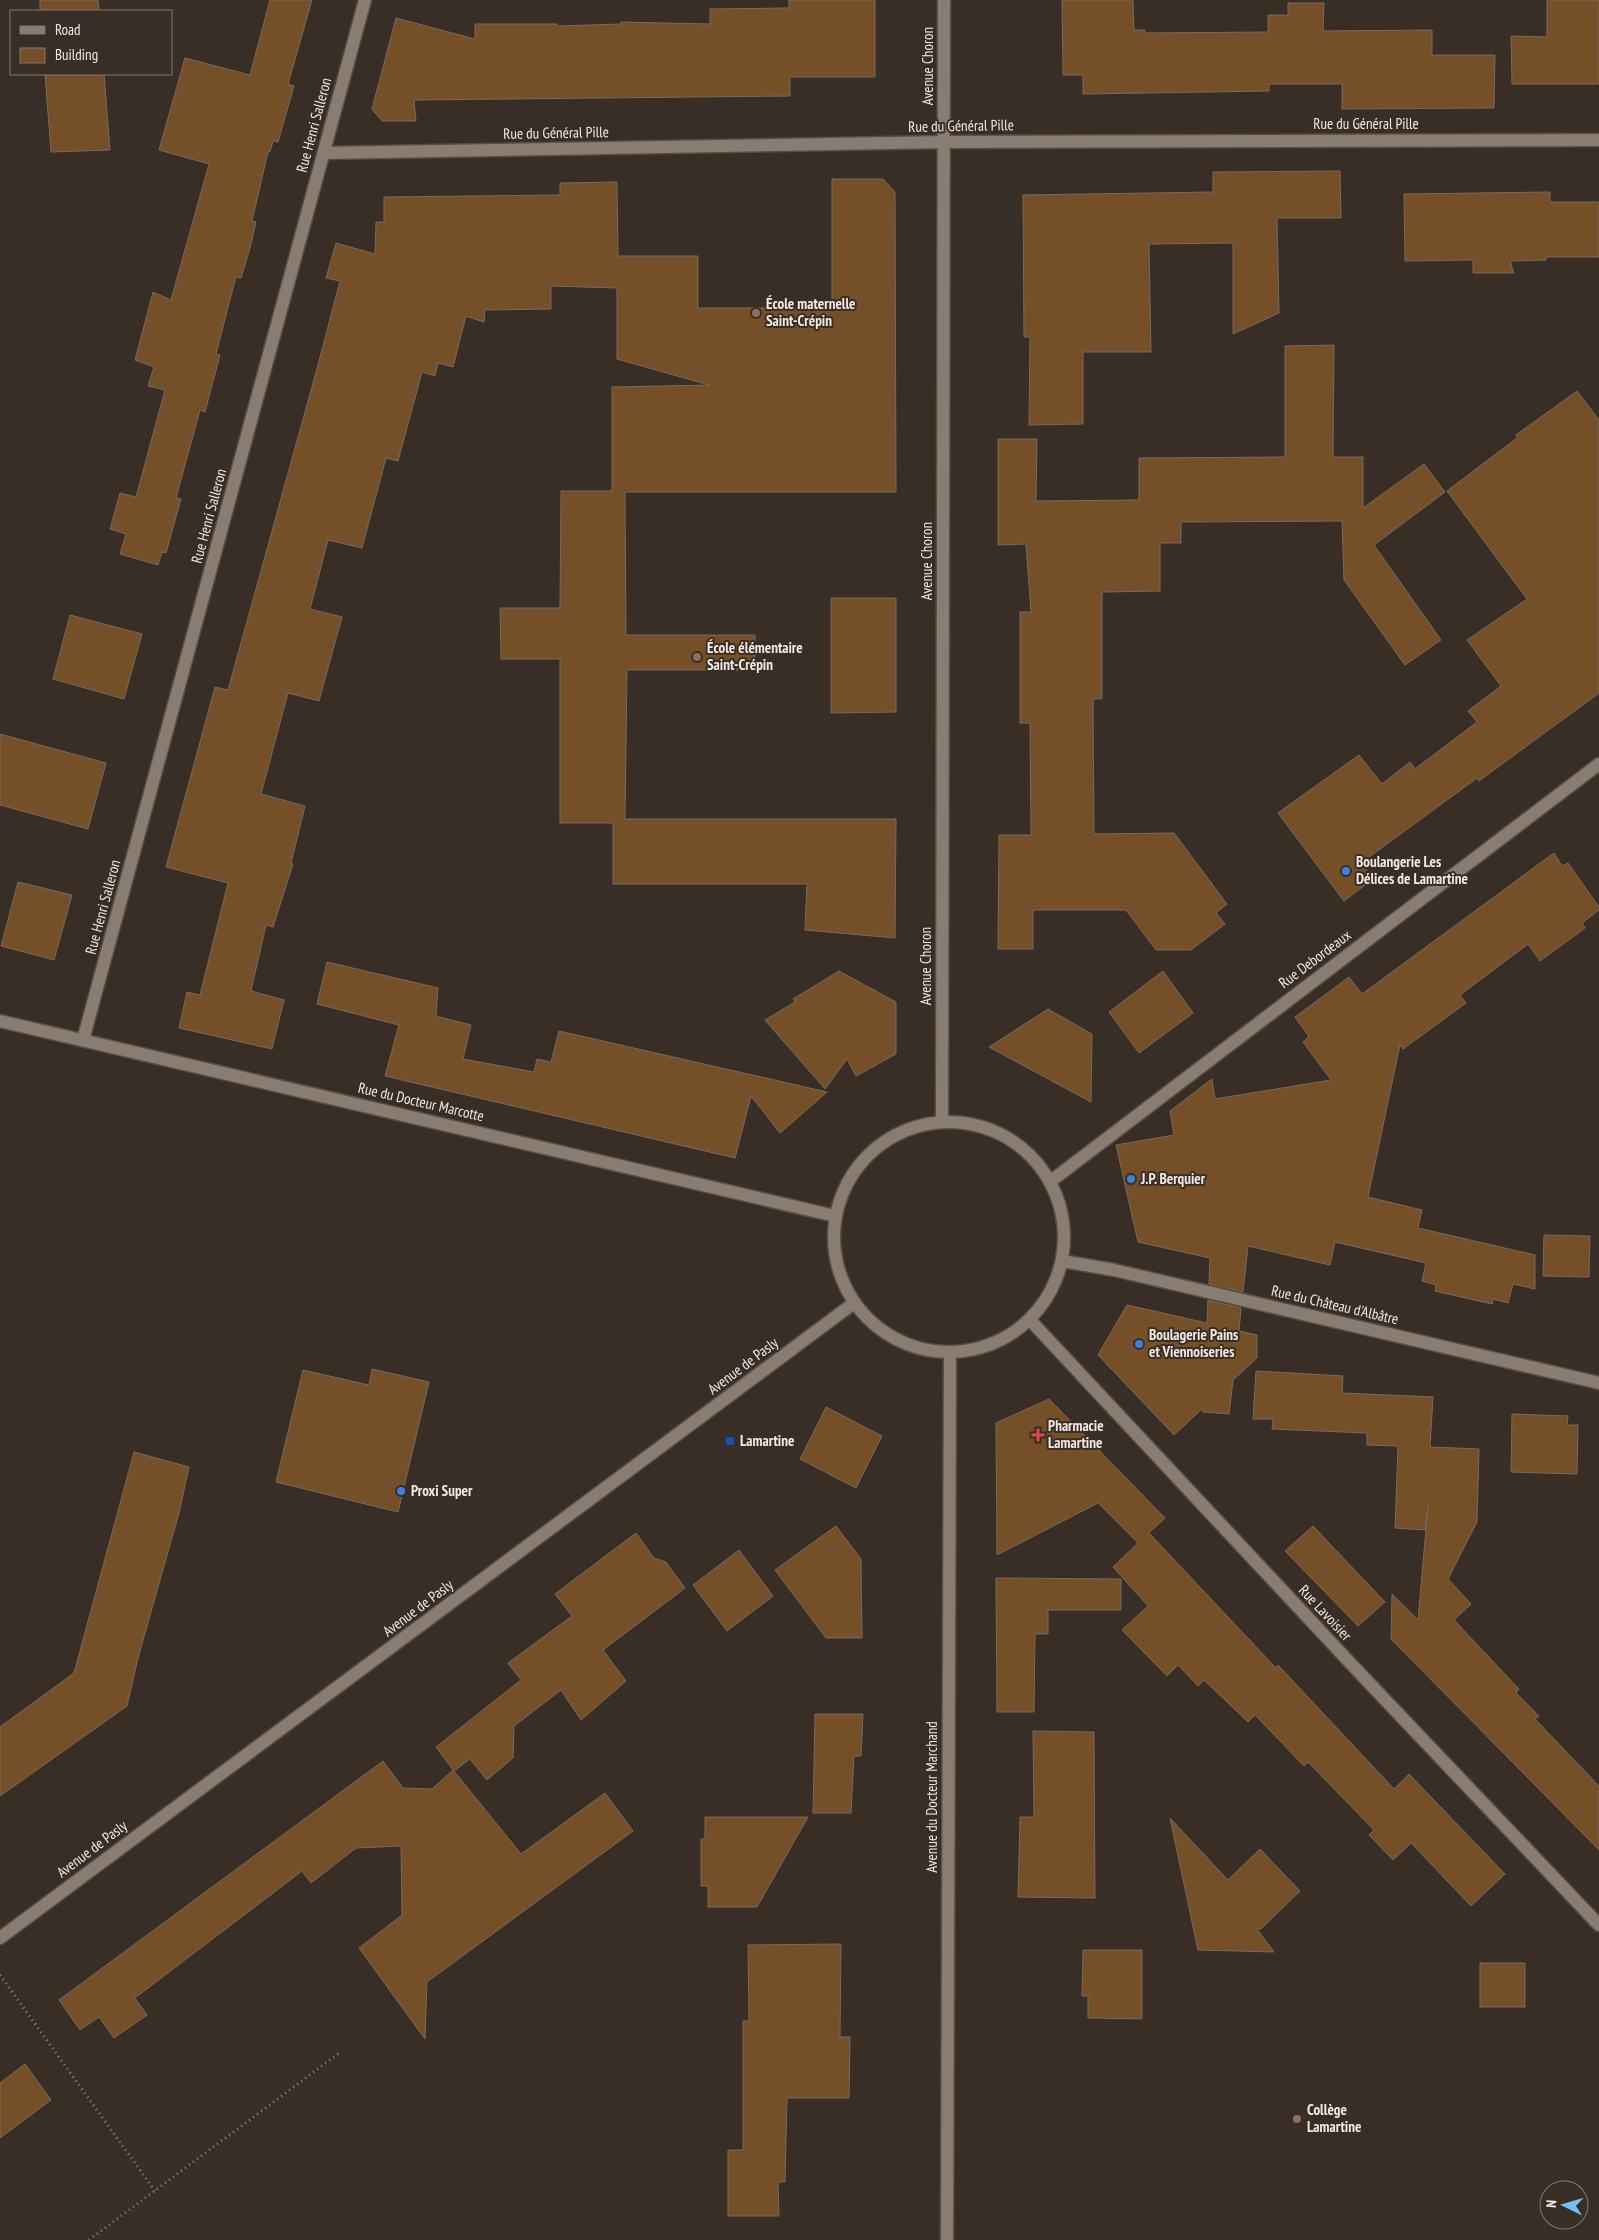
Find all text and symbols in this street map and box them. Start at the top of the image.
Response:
legend [10,10,172,75]
text: Road [55,20,81,39]
street label: Avenue Choron [918,27,937,105]
text: Building [55,45,98,64]
street label: Rue Henri Salleron [292,75,335,174]
street label: Rue du Général Pille [1313,114,1419,133]
street label: Rue du Général Pille [908,115,1014,136]
street label: Rue du Général Pille [503,122,609,143]
place label: École maternelle Saint-Crépin [766,294,856,330]
marker: École maternelle Saint-Crépin [750,307,762,319]
street label: Rue Henri Salleron [187,466,230,565]
street label: Avenue Choron [917,522,936,600]
place label: École élémentaire Saint-Crépin [707,638,803,674]
marker: École élémentaire Saint-Crépin [691,651,703,663]
place label: Boulangerie Les Délices de Lamartine [1356,852,1468,888]
street label: Rue Henri Salleron [81,857,124,956]
marker: Boulangerie Les Délices de Lamartine [1340,865,1352,877]
street label: Rue Debordeaux [1275,925,1355,992]
street label: Avenue Choron [916,927,935,1005]
street label: Rue du Docteur Marcotte [356,1078,486,1125]
place label: J.P. Berquier [1140,1169,1206,1188]
marker: J.P. Berquier [1125,1173,1137,1185]
street label: Rue du Château d'Albâtre [1270,1281,1401,1328]
place label: Boulagerie Pains et Viennoiseries [1149,1325,1238,1361]
street label: Avenue de Pasly [704,1333,782,1398]
marker: Boulagerie Pains et Viennoiseries [1133,1338,1145,1350]
place label: Pharmacie Lamartine [1048,1416,1104,1452]
marker: Pharmacie Lamartine [1032,1429,1044,1441]
place label: Lamartine [740,1431,794,1450]
marker: Lamartine [724,1435,736,1447]
place label: Proxi Super [411,1481,473,1500]
marker: Proxi Super [395,1485,407,1497]
street label: Avenue de Pasly [379,1575,457,1640]
street label: Rue Lavoisier [1295,1581,1357,1645]
street label: Avenue du Docteur Marchand [922,1721,941,1873]
street label: Avenue de Pasly [53,1816,131,1881]
place label: Collège Lamartine [1307,2100,1361,2136]
marker: Collège Lamartine [1291,2113,1303,2125]
north arrow [1539,2180,1589,2230]
text: N [1542,2199,1560,2208]

